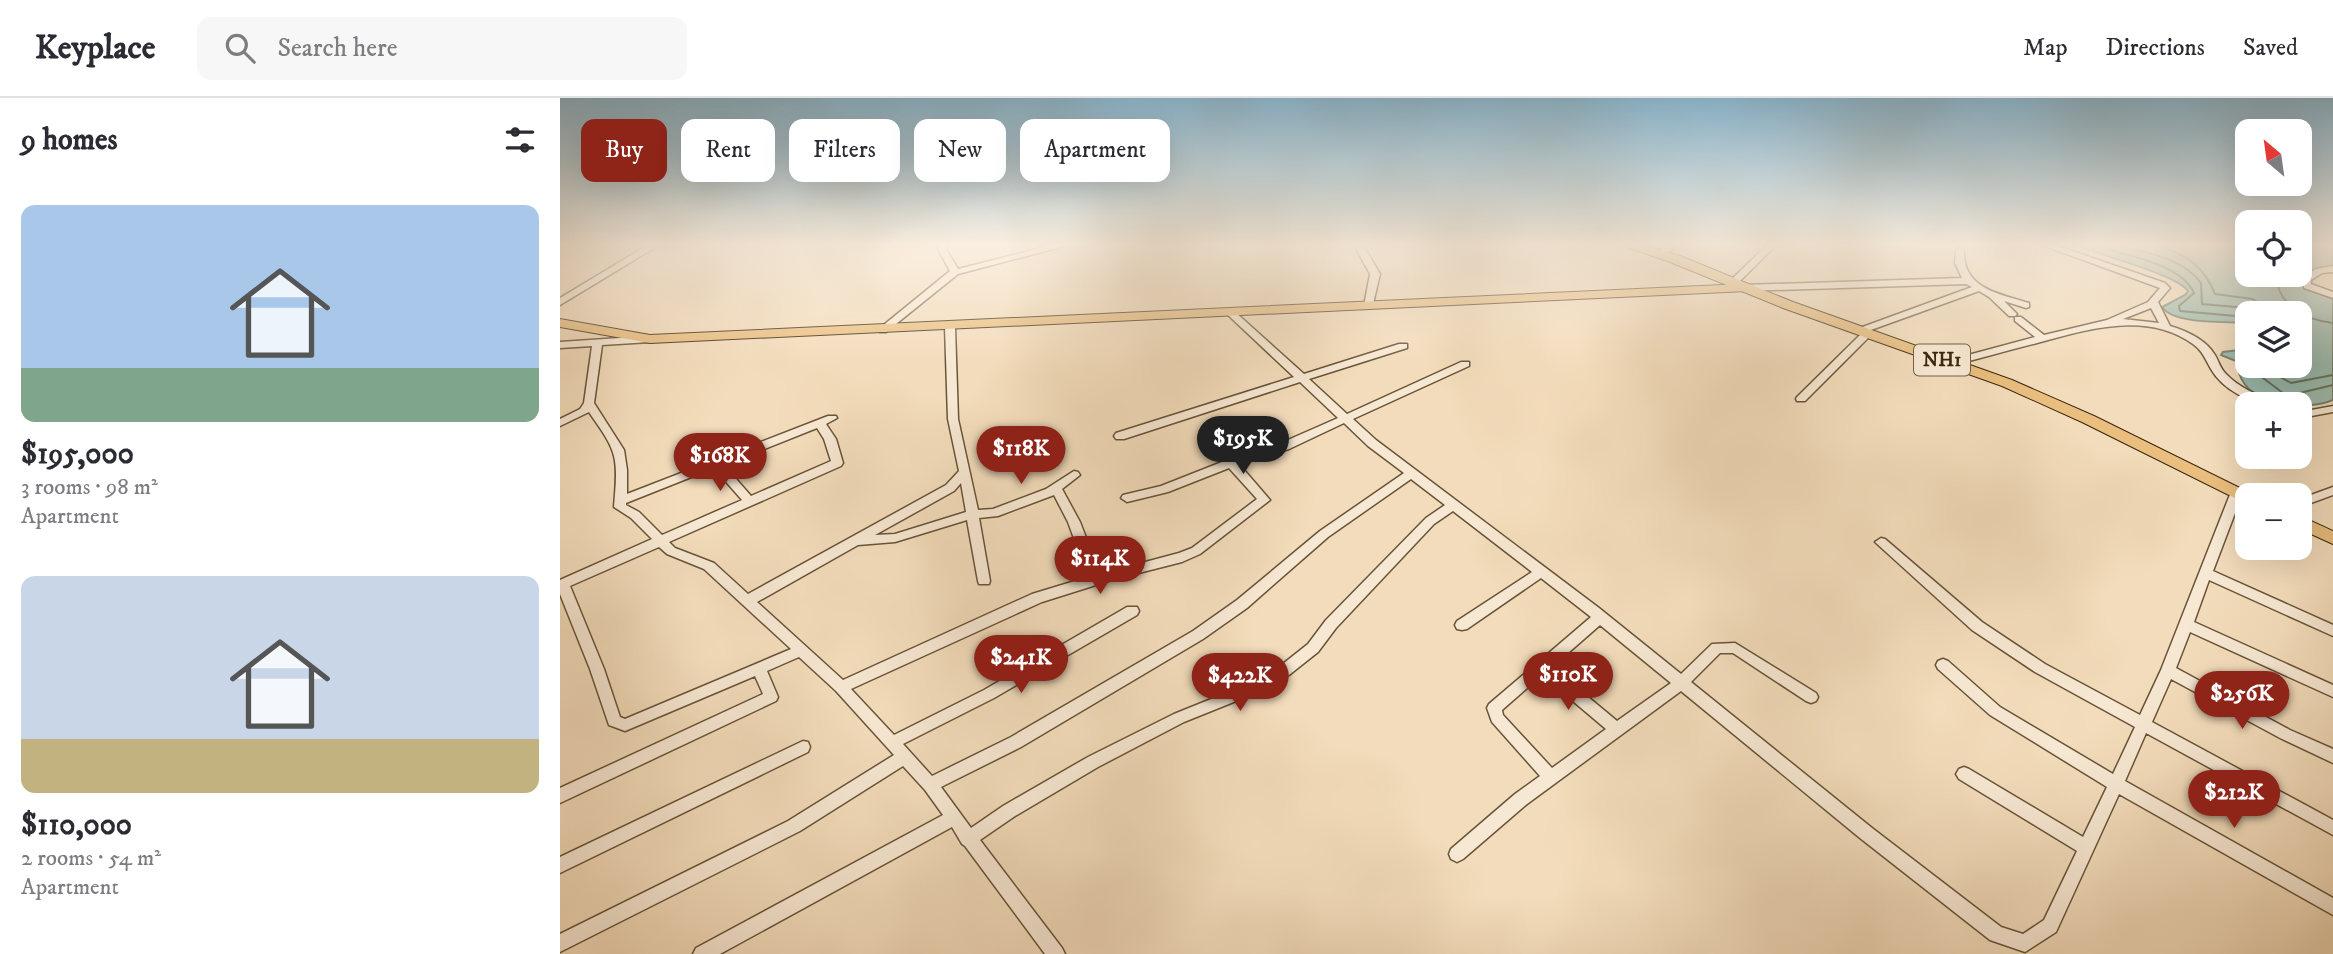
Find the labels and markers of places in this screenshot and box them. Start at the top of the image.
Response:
pin: $195K [1194,416,1292,476]
pin: $118K [972,426,1070,486]
pin: $168K [671,434,769,493]
pin: $114K [1051,536,1149,596]
pin: $241K [972,636,1070,695]
pin: $110K [1519,652,1617,712]
pin: $422K [1191,654,1289,713]
pin: $256K [2193,672,2291,731]
pin: $212K [2185,770,2283,830]

